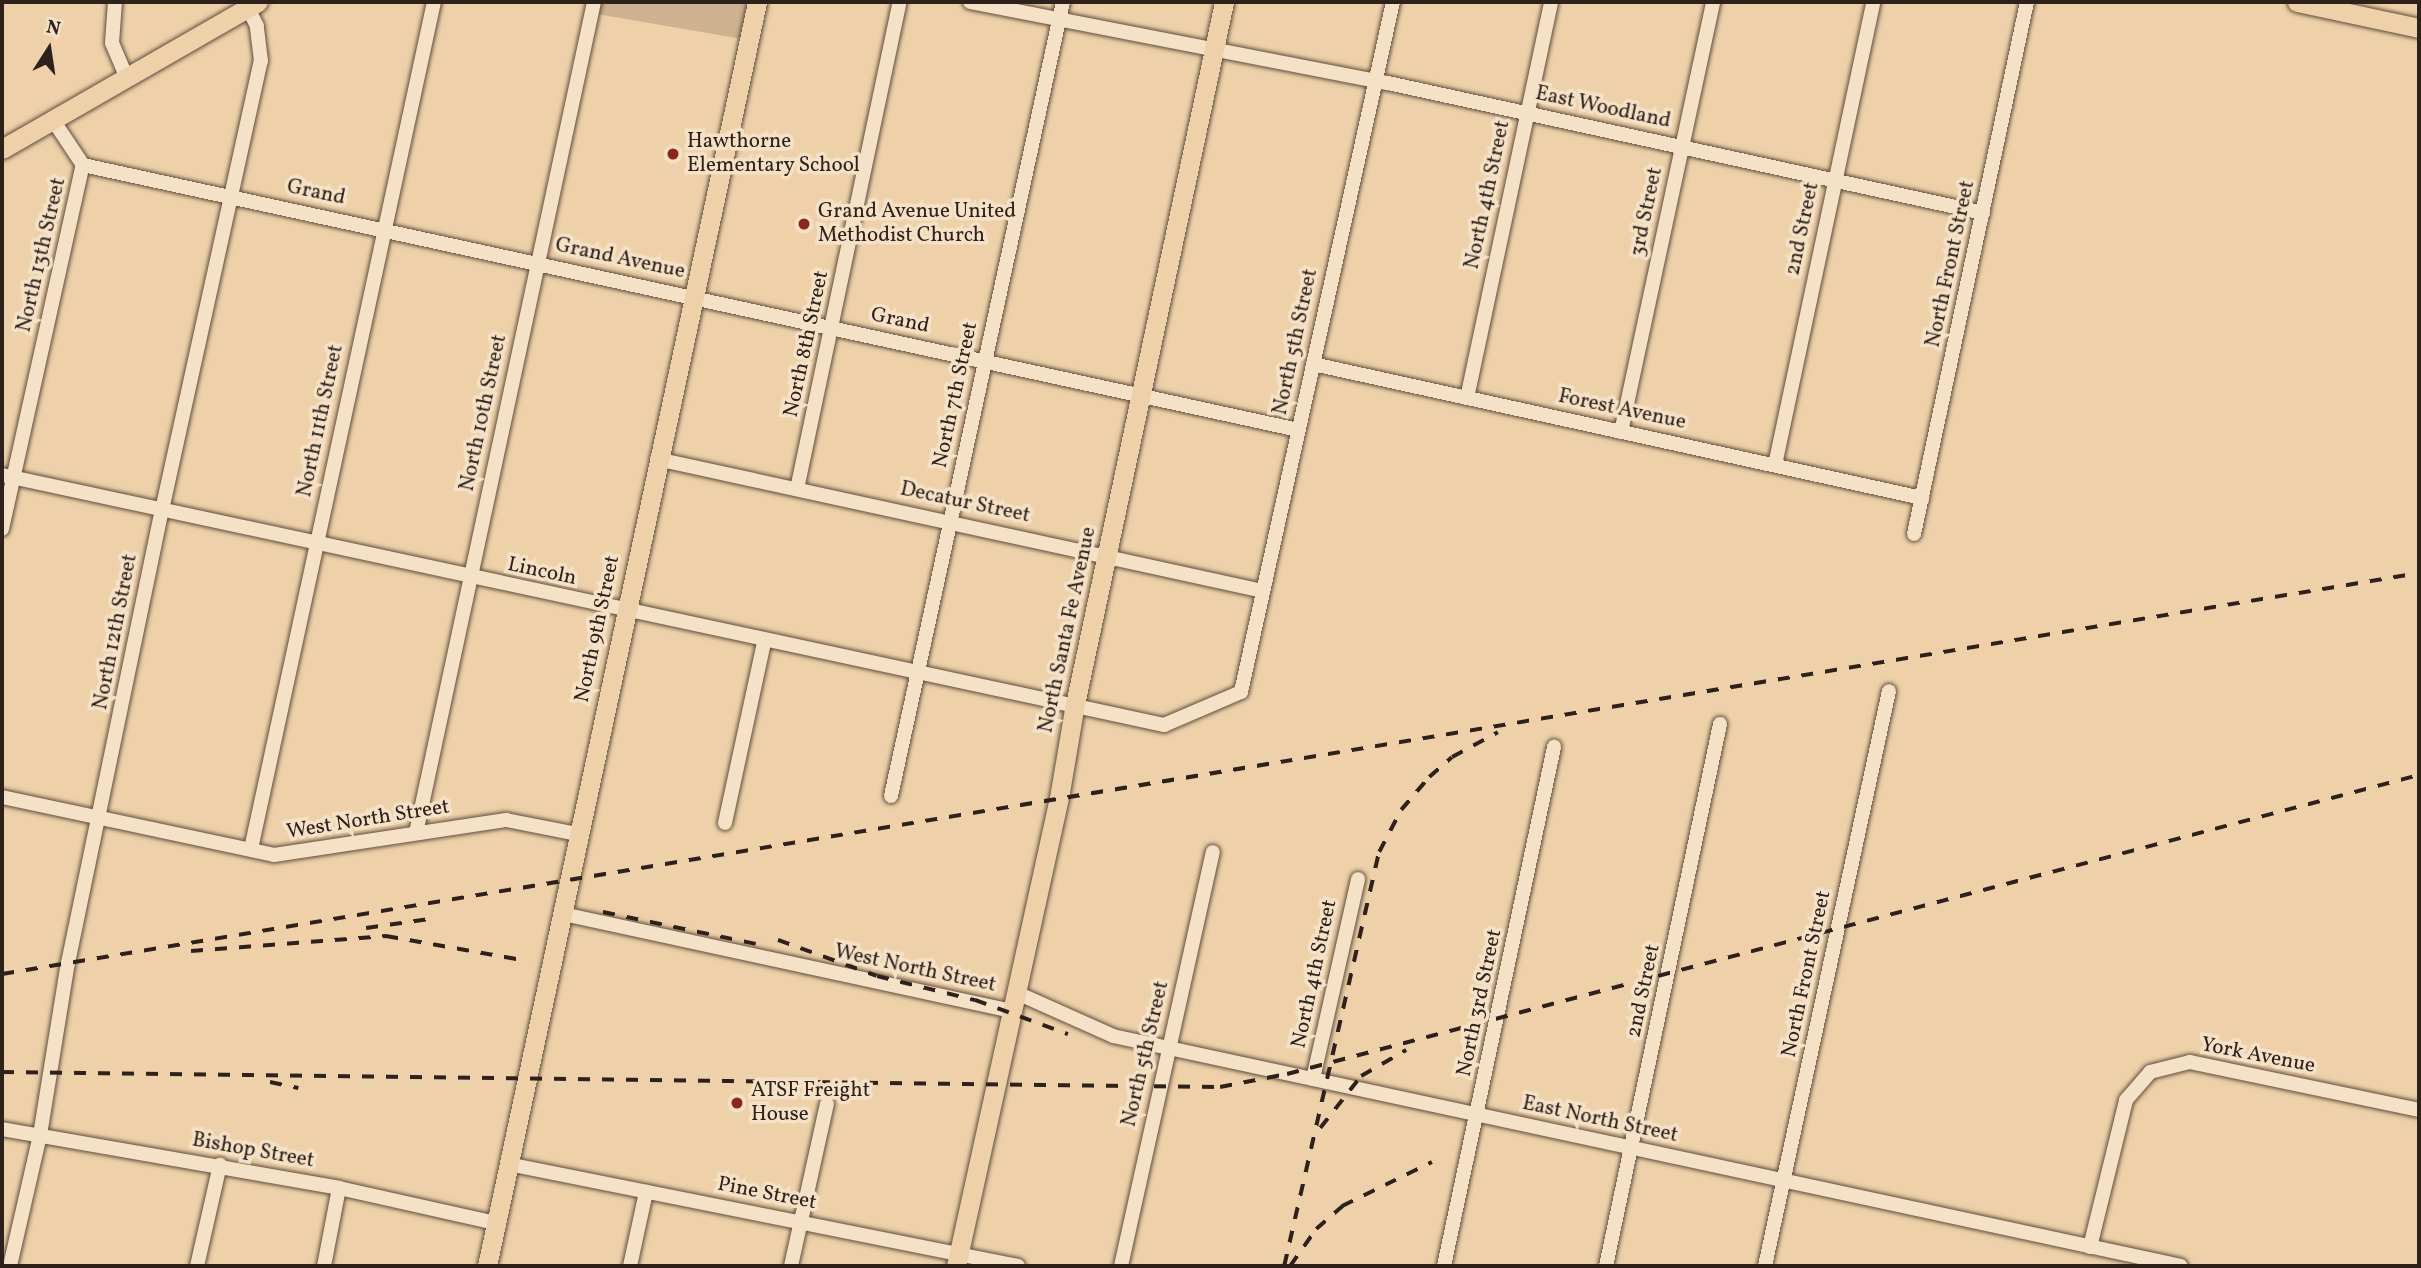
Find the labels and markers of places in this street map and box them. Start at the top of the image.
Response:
place label: Hawthorne Elementary School [687,129,861,179]
marker: Hawthorne Elementary School [665,146,681,162]
place label: Grand Avenue United Methodist Church [818,199,1016,249]
marker: Grand Avenue United Methodist Church [796,216,812,232]
place label: ATSF Freight House [751,1078,870,1128]
marker: ATSF Freight House [729,1095,745,1111]

